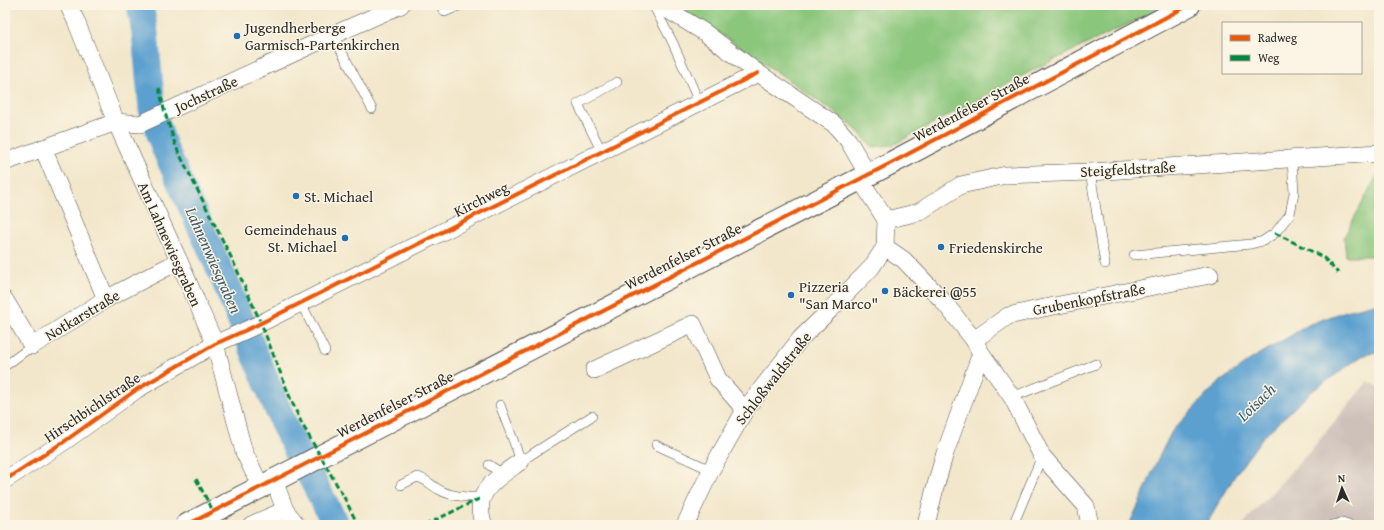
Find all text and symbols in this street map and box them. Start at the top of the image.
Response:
place label: Jugendherberge Garmisch-Partenkirchen [243,17,400,55]
legend [1222,22,1362,74]
text: Radweg [1258,29,1297,46]
marker: Jugendherberge Garmisch-Partenkirchen [232,31,242,41]
text: Weg [1258,49,1279,66]
street label: Werdenfelser Straße [909,67,1033,147]
street label: Jochstraße [169,70,241,119]
street label: Steigfeldstraße [1080,156,1176,182]
street label: Kirchweg [450,176,512,222]
street label: Am Lahnewiesgraben [133,178,207,310]
place label: St. Michael [304,186,373,207]
marker: St. Michael [291,191,301,201]
water label: Lahnenwiesgraben [179,202,248,317]
street label: Werdenfelser Straße [621,217,745,295]
place label: Gemeindehaus St. Michael [245,219,337,257]
marker: Gemeindehaus St. Michael [340,233,350,243]
place label: Friedenskirche [949,237,1043,258]
marker: Friedenskirche [936,242,946,252]
place label: Pizzeria "San Marco" [799,276,878,314]
street label: Grubenkopfstraße [1031,278,1147,320]
place label: Bäckerei @55 [893,281,977,302]
street label: Notkarstraße [41,284,123,346]
marker: Bäckerei @55 [880,286,890,296]
marker: Pizzeria "San Marco" [786,290,796,300]
street label: Schloßwaldstraße [730,327,816,429]
street label: Werdenfelser Straße [333,365,457,443]
street label: Hirschbichlstraße [40,367,144,447]
water label: Loisach [1230,377,1281,427]
north arrow [1322,468,1362,508]
text: N [1337,470,1346,486]

